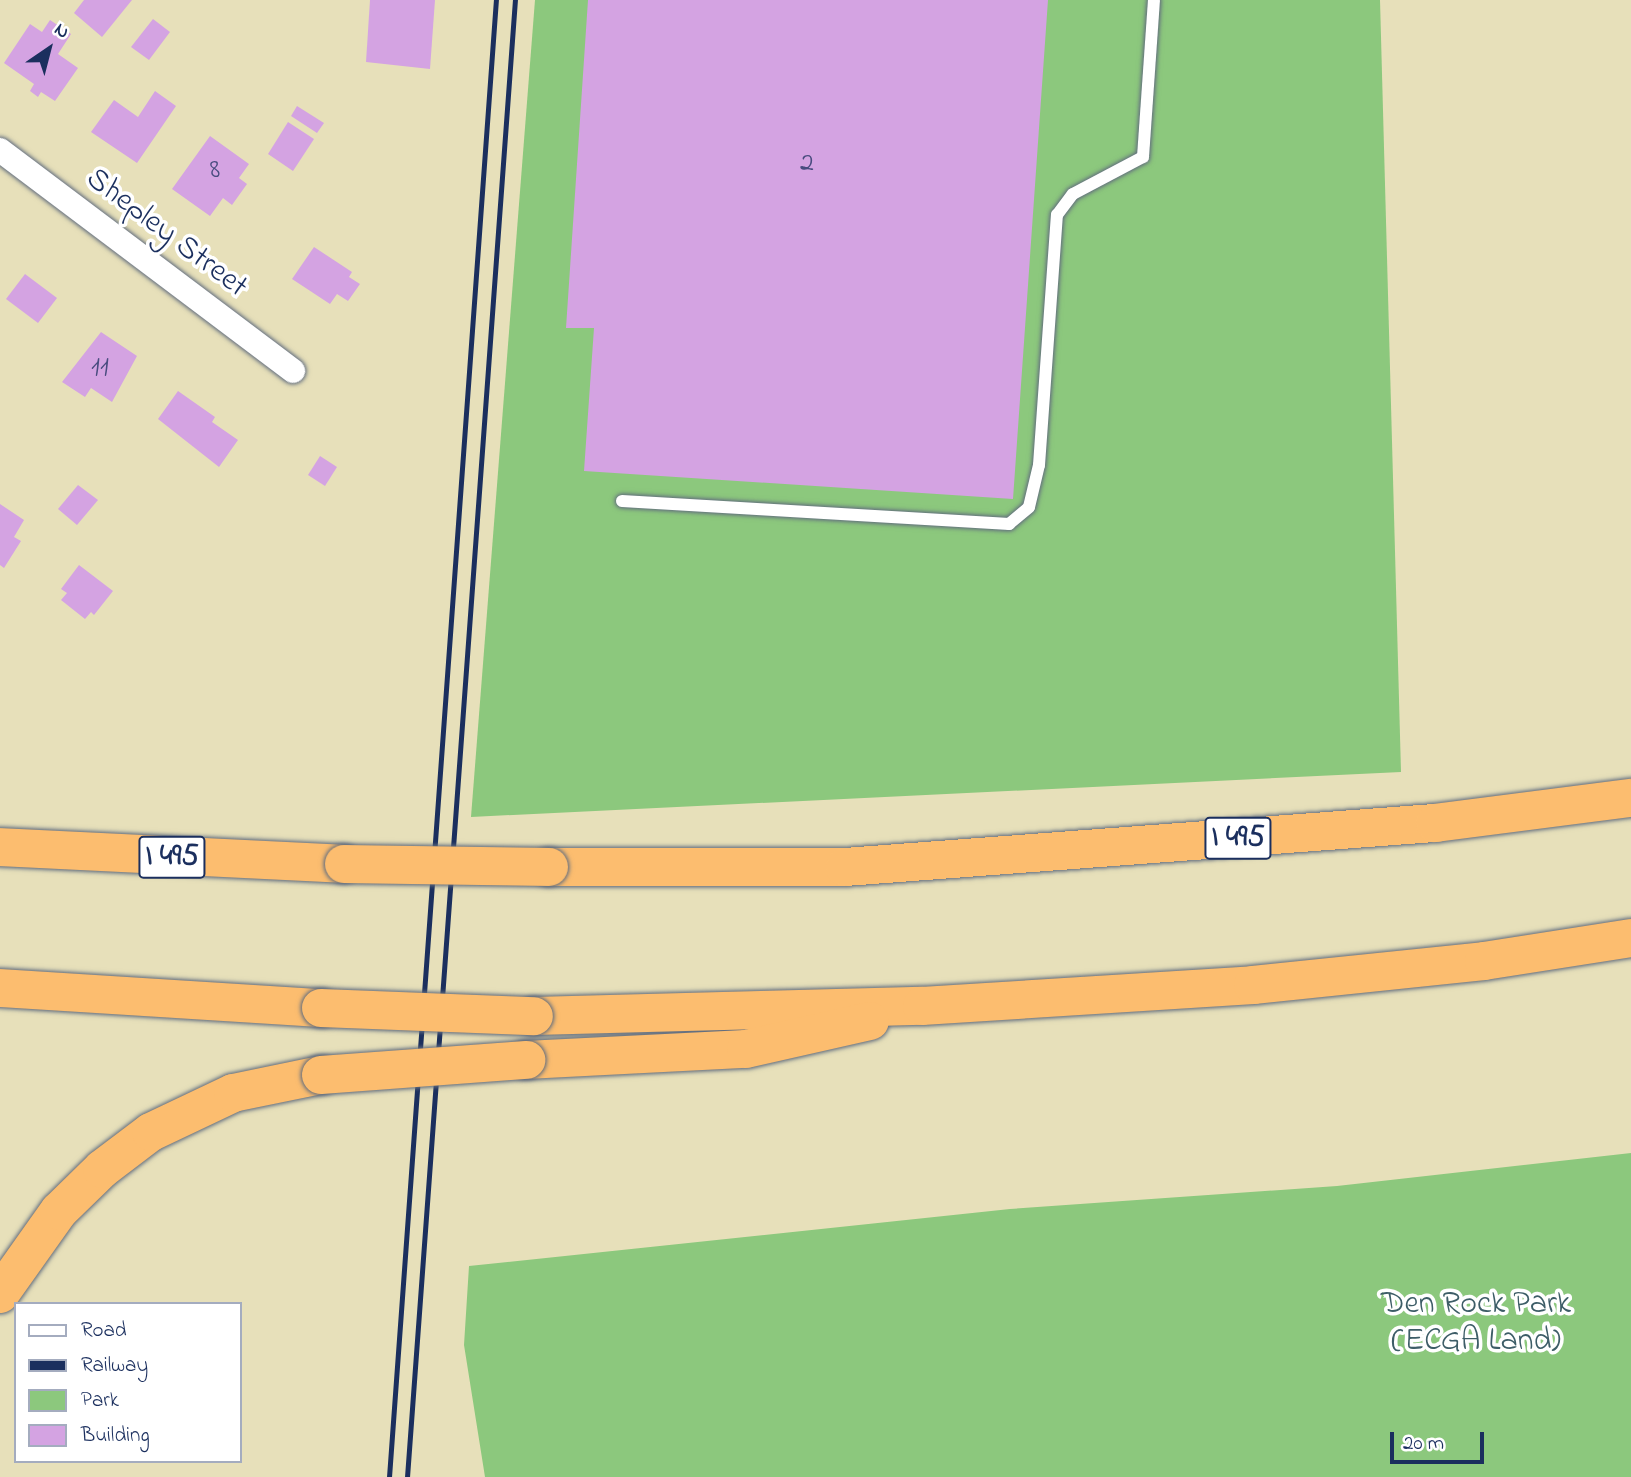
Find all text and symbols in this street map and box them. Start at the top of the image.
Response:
north arrow [14,14,84,84]
text: N [48,17,74,46]
house number: 2 [800,147,814,181]
house number: 8 [210,154,220,188]
street label: Shepley Street [78,161,254,307]
house number: 11 [91,352,109,386]
road number: I 495 [1203,811,1273,864]
road number: I 495 [137,830,207,884]
park label: Den Rock Park (ECGA Land) [1381,1287,1571,1362]
legend [14,1302,242,1463]
text: Road [81,1316,127,1346]
text: Railway [81,1351,148,1381]
text: Park [81,1386,119,1416]
scale bar [1393,1418,1488,1462]
text: Building [81,1421,150,1451]
text: 20 m [1403,1429,1444,1459]

